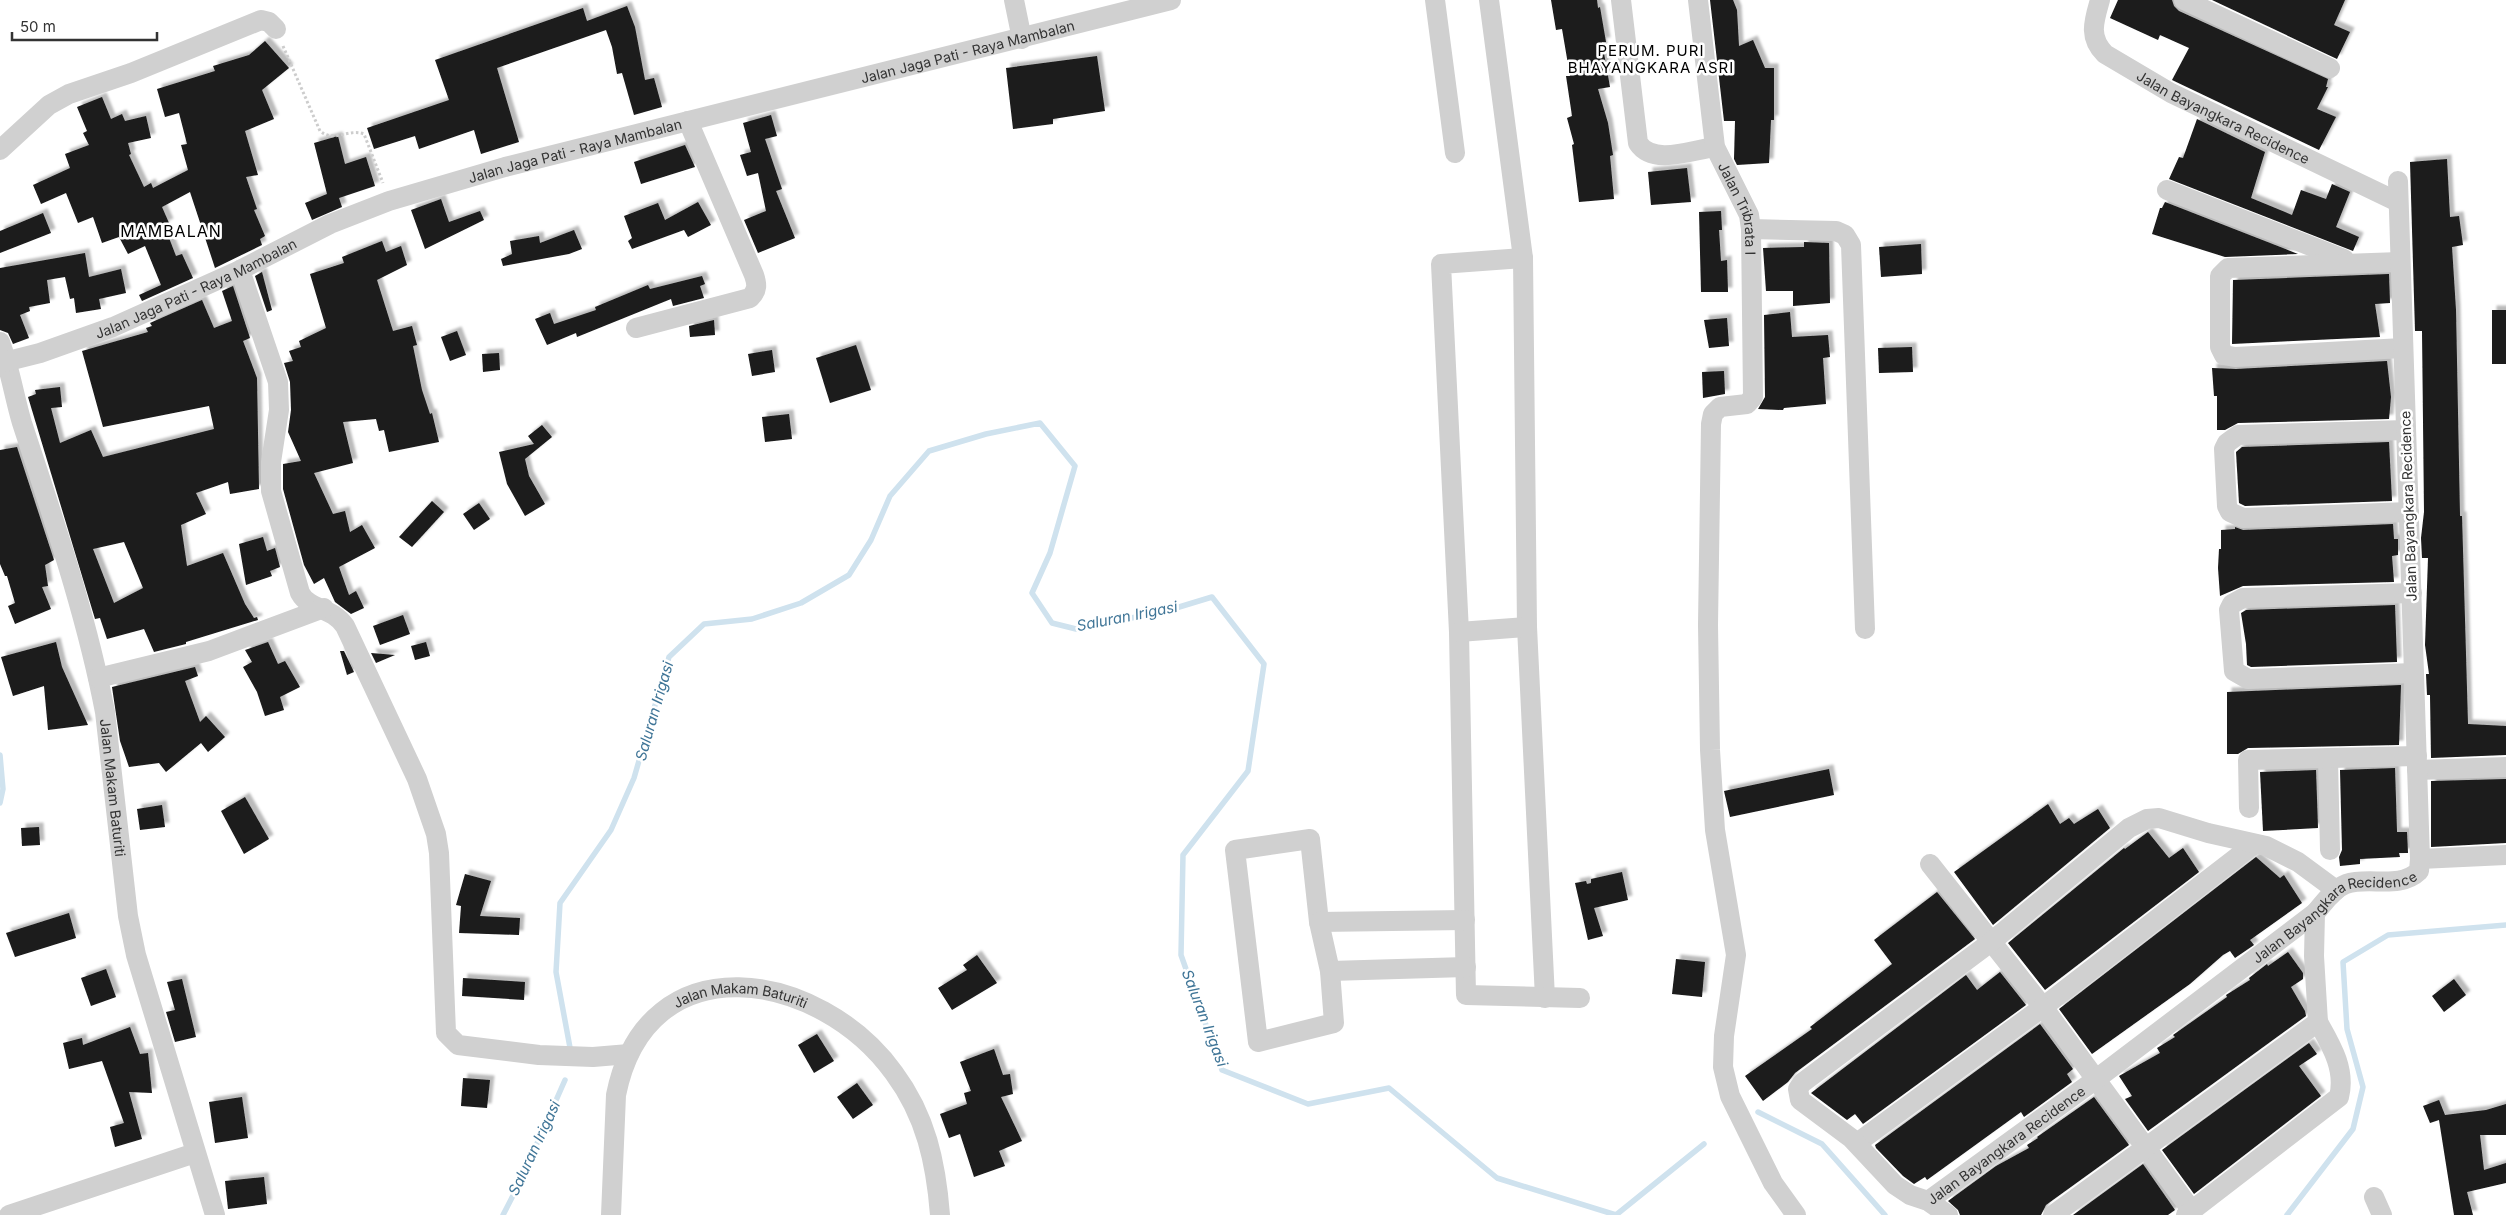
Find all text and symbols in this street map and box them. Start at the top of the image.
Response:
scale bar [12,10,158,42]
street label: Jalan Jaga Pati - Raya Mambalan [859,16,1076,86]
text: 50 m [20,17,56,36]
district label: PERUM. PURI BHAYANGKARA ASRI [1568,41,1734,77]
street label: Jalan Bayangkara Recidence [2134,66,2313,167]
street label: Jalan Jaga Pati - Raya Mambalan [466,115,683,186]
street label: Jalan Tribrata I [1715,159,1760,255]
district label: MAMBALAN [120,221,222,241]
street label: Jalan Jaga Pati - Raya Mambalan [93,234,299,341]
street label: Jalan Bayangkara Recidence [2396,410,2420,602]
water label: Saluran Irigasi [1075,597,1179,635]
water label: Saluran Irigasi [631,659,677,763]
street label: Jalan Makam Baturiti [97,718,130,857]
street label: Jalan Bayangkara Recidence [2249,867,2420,966]
water label: Saluran Irigasi [1178,967,1232,1070]
text: Jalan Makam Baturiti [670,979,811,1011]
street label: Jalan Makam Baturiti [673,999,811,1015]
street label: Jalan Bayangkara Recidence [1923,1082,2088,1208]
water label: Saluran Irigasi [504,1097,564,1198]

